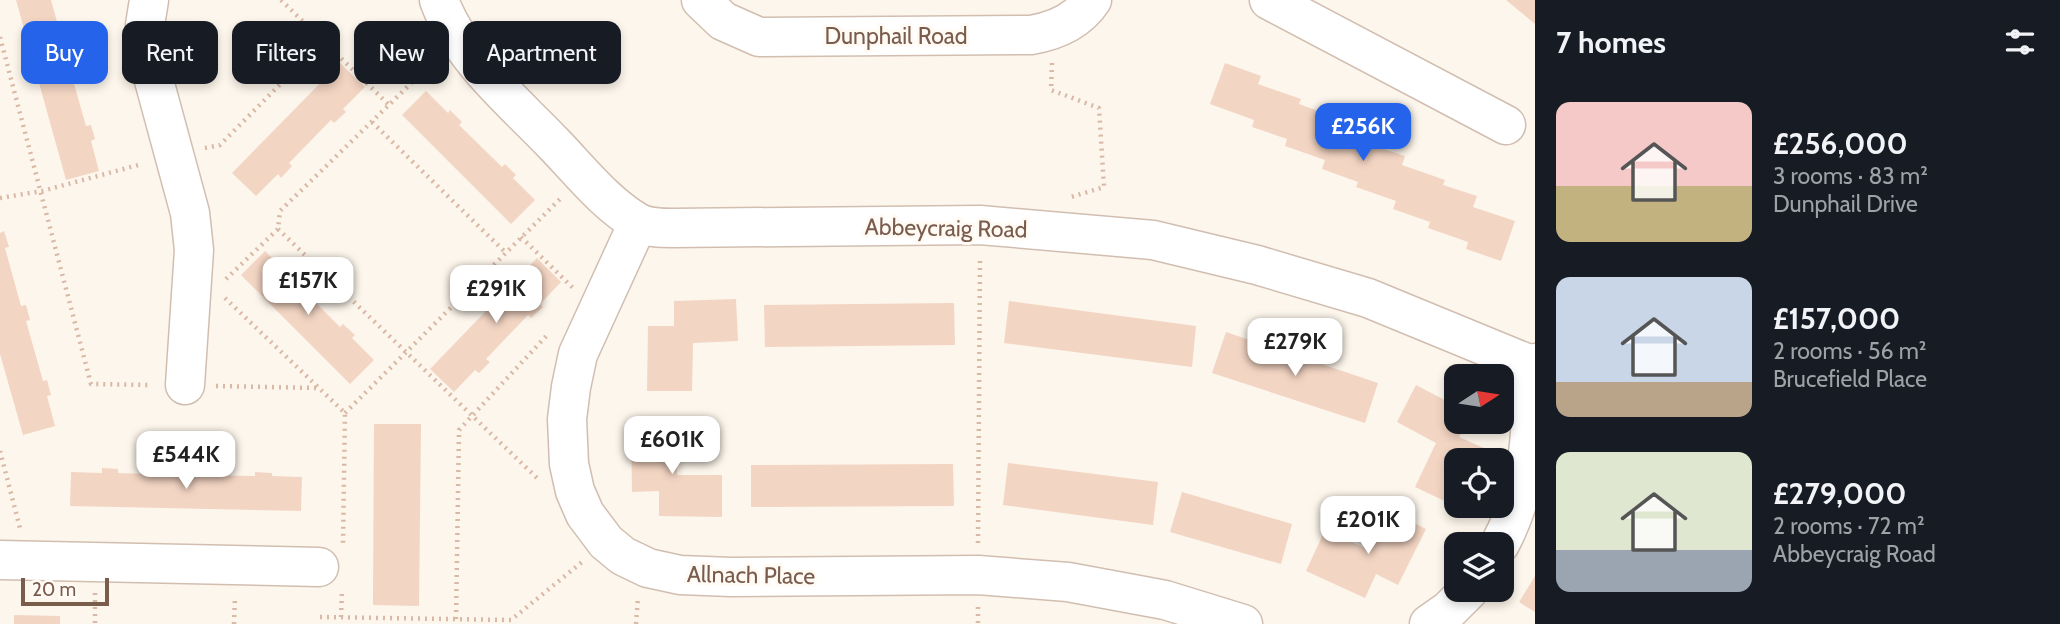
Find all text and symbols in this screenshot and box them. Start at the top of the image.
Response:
chip: Buy [21,21,108,84]
chip: Rent [122,21,218,84]
chip: Filters [232,21,340,84]
chip: New [354,21,449,84]
chip: Apartment [463,21,621,84]
street label: Dunphail Road [824,22,968,50]
icon: filters [2001,23,2039,61]
text: 7 homes [1556,24,1666,61]
pin: £256K [1314,104,1412,163]
text: £256K [1331,112,1395,140]
text: £256,000 [1773,125,1908,162]
icon: home [1612,130,1696,214]
text: 3 rooms · 83 m² [1773,162,1928,190]
text: Dunphail Drive [1773,190,1918,218]
street label: Abbeycraig Road [864,213,1028,243]
pin: £157K [259,258,357,317]
text: £157K [279,266,337,294]
pin: £291K [447,266,545,325]
text: £291K [466,274,526,302]
text: £157,000 [1773,300,1900,337]
icon: home [1612,305,1696,389]
pin: £279K [1246,318,1344,378]
text: £279K [1263,327,1327,355]
text: 2 rooms · 56 m² [1773,337,1927,365]
north arrow [1444,364,1514,434]
map controls [1444,364,1514,602]
text: Brucefield Place [1773,365,1927,393]
pin: £601K [623,416,721,476]
text: £601K [640,425,704,453]
pin: £544K [137,432,235,491]
text: £544K [152,440,220,468]
button: locate [1444,448,1514,518]
text: £279,000 [1773,475,1906,512]
icon: home [1612,480,1696,564]
pin: £201K [1319,496,1417,556]
text: £201K [1336,505,1400,533]
text: 2 rooms · 72 m² [1773,512,1925,540]
button: layers [1444,532,1514,602]
text: Abbeycraig Road [1773,540,1936,568]
street label: Allnach Place [687,560,816,590]
scale bar [21,575,108,607]
text: 20 m [32,578,76,601]

